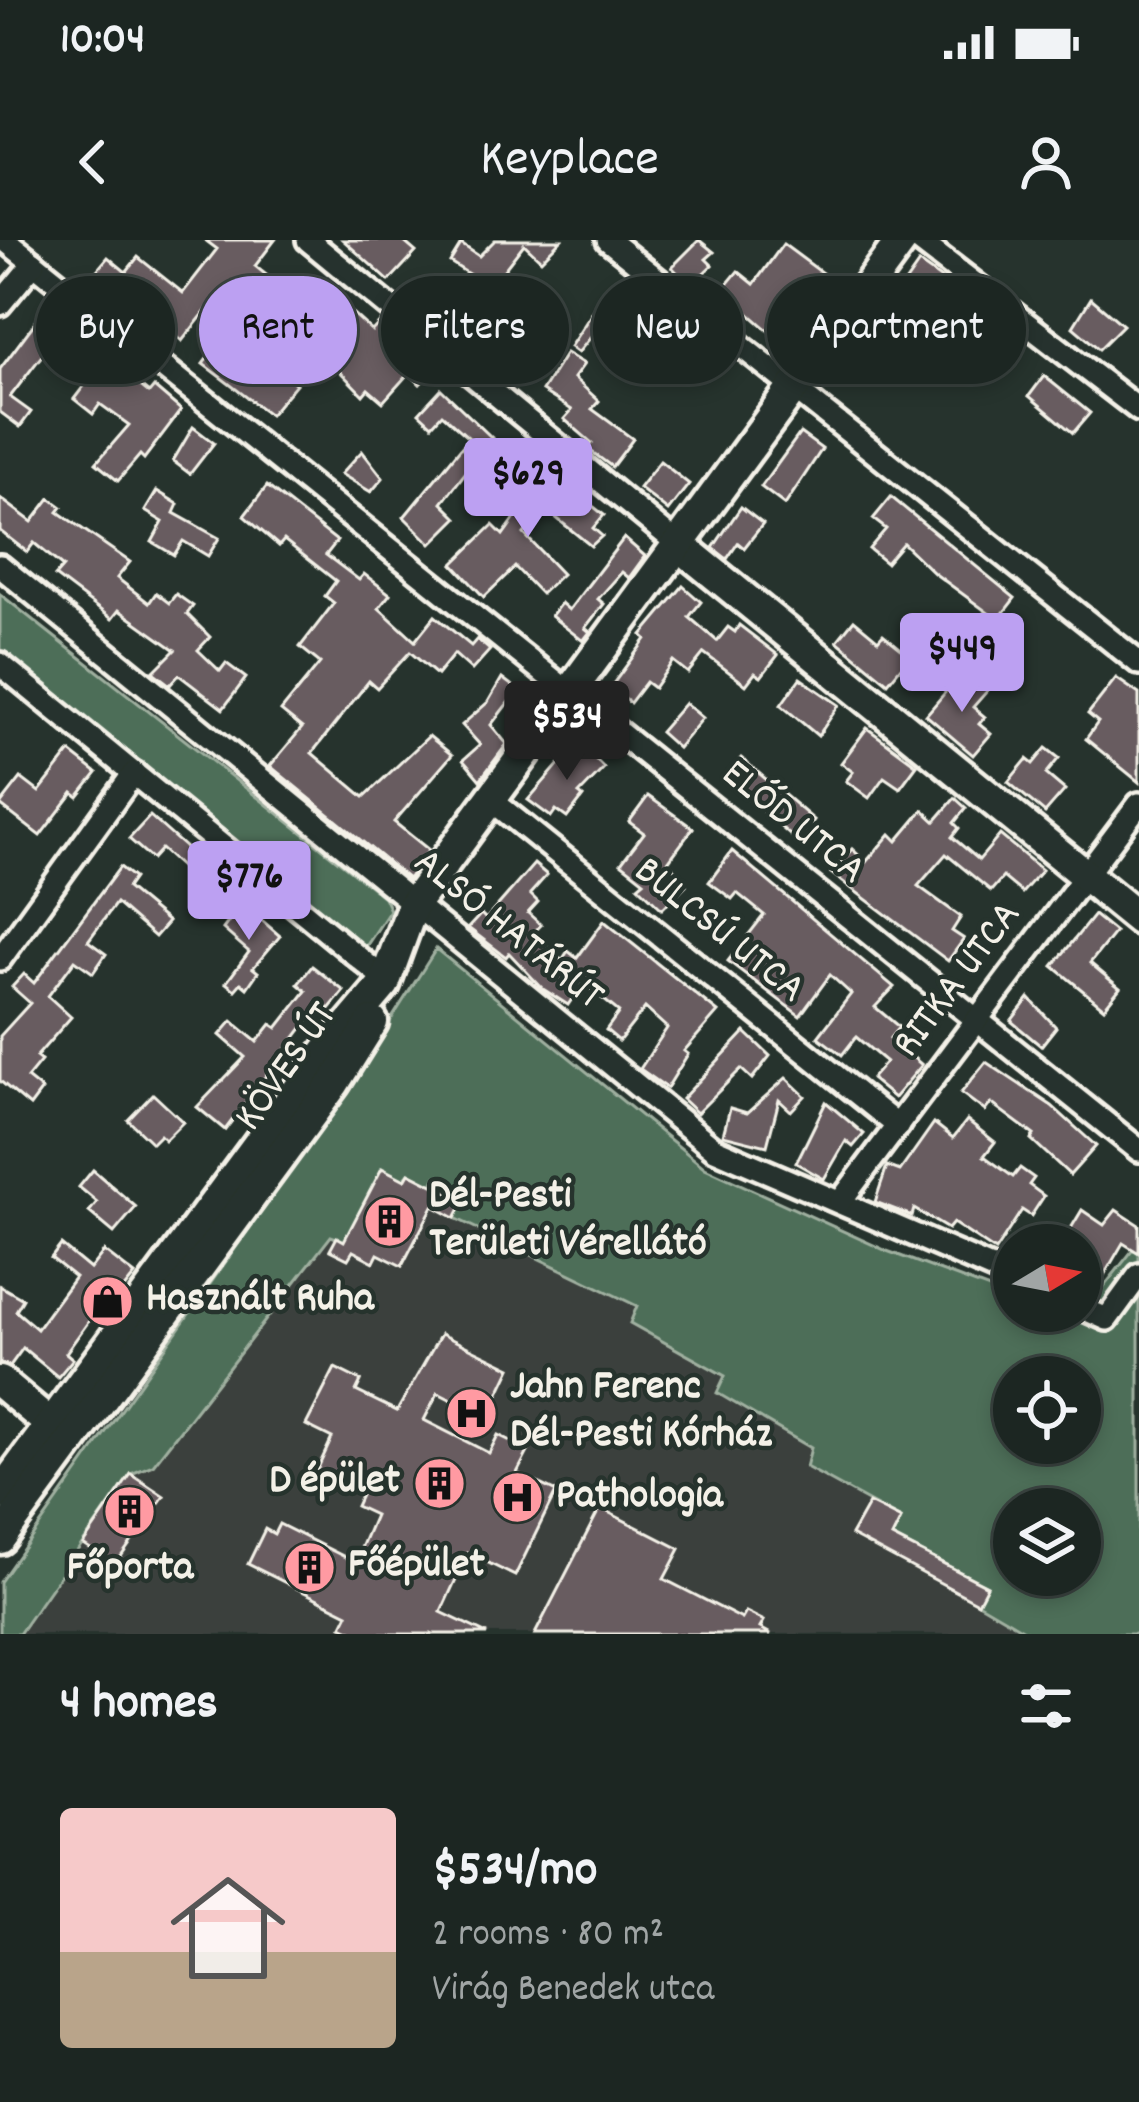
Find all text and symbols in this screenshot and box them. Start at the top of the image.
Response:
text: 10:04 [60,10,145,74]
text: Keyplace [480,124,659,201]
icon: back [60,129,126,195]
icon: person [1013,129,1079,195]
chip: Buy [36,276,175,384]
chip: Rent [199,276,357,384]
chip: Filters [381,276,569,384]
chip: New [593,276,743,384]
chip: Apartment [767,276,1026,384]
pin: $629 [457,438,599,540]
text: $629 [491,449,565,504]
pin: $449 [891,613,1033,715]
text: $449 [927,624,997,679]
pin: $534 [496,681,638,783]
text: $534 [531,692,603,747]
street label: ELŐD UTCA [707,747,877,901]
street label: ALSÓ HATÁRÚT [399,835,616,1027]
pin: $776 [178,841,320,943]
street label: BULCSÚ UTCA [619,844,817,1020]
text: $776 [215,852,283,907]
street label: RITKA UTCA [880,890,1038,1072]
street label: KÖVES ÚT [222,991,354,1145]
place label: Dél-Pesti Területi Vérellátó [429,1168,707,1276]
building icon: Dél-Pesti Területi Vérellátó [362,1194,418,1250]
north arrow [993,1224,1101,1332]
map controls [993,1224,1101,1596]
place label: Használt Ruha [146,1271,375,1331]
shop icon: Használt Ruha [79,1273,135,1329]
button: locate [993,1356,1101,1464]
place label: Jahn Ferenc Dél-Pesti Kórház [510,1359,773,1467]
hospital icon: Jahn Ferenc Dél-Pesti Kórház [443,1385,499,1441]
place label: D épület [269,1453,400,1513]
building icon: D épület [411,1455,467,1511]
place label: Pathologia [556,1468,724,1528]
hospital icon: Pathologia [489,1470,545,1526]
building icon: Főporta [102,1483,158,1539]
button: layers [993,1488,1101,1596]
place label: Főépület [348,1537,485,1597]
building icon: Főépület [281,1539,337,1595]
place label: Főporta [67,1540,194,1600]
text: 4 homes [60,1670,218,1742]
icon: filters [1013,1673,1079,1739]
text: $534/mo [432,1837,598,1909]
icon: home [156,1856,300,2000]
text: 2 rooms · 80 m² [432,1909,664,1964]
text: Virág Benedek utca [432,1964,714,2019]

